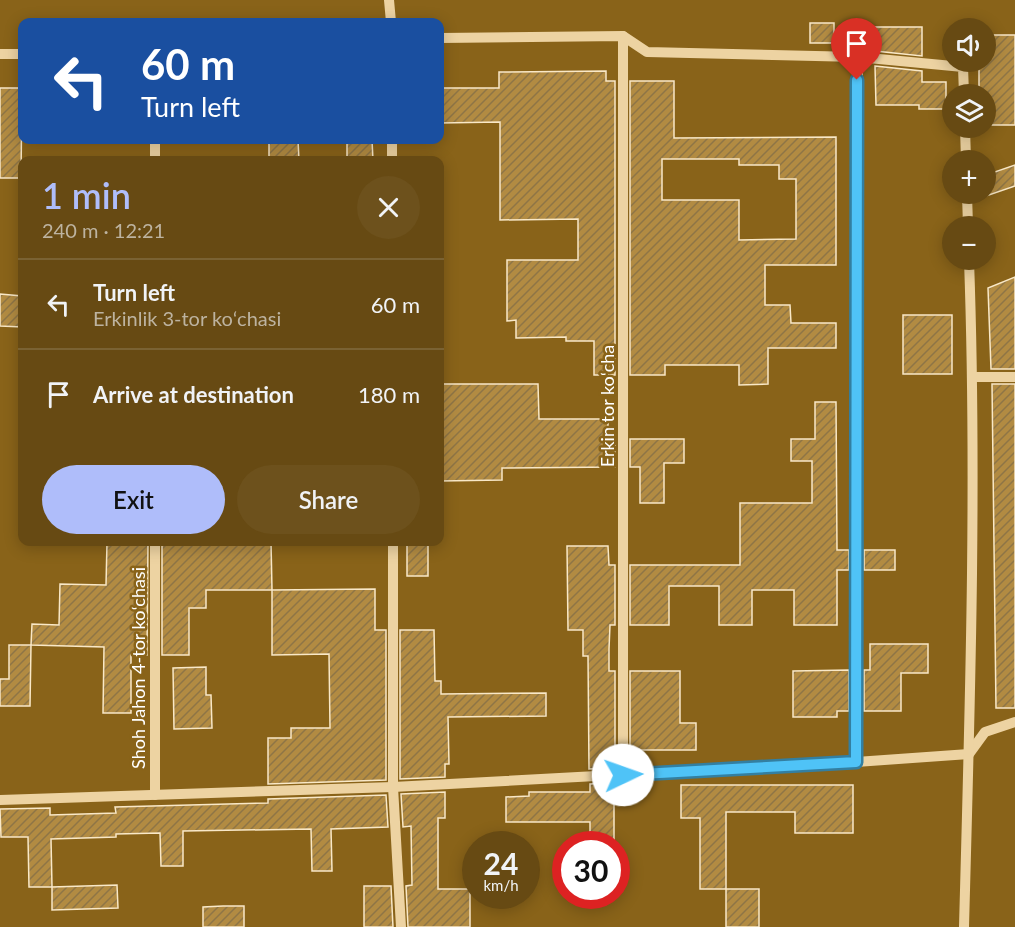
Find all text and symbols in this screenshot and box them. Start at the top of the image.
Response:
pin [831,18,882,80]
map controls [942,18,996,270]
button: sound [942,18,996,72]
icon: arrive [840,27,873,60]
text: 60 m [141,39,235,89]
icon: left [42,42,120,120]
button: layers [942,84,996,138]
text: Turn left [141,90,240,123]
button: + [942,150,996,204]
text: 1 min [42,173,131,217]
button: close [357,176,420,239]
button: − [942,216,996,270]
text: 240 m · 12:21 [42,218,165,242]
text: Turn left [93,279,175,306]
icon: left [42,288,75,321]
text: 60 m [371,291,420,318]
text: Erkinlik 3-tor koʻchasi [93,306,281,330]
street label: Erkin tor koʻcha [596,345,618,467]
icon: arrive [42,378,75,411]
text: Arrive at destination [93,381,294,408]
text: 180 m [358,381,420,408]
button: Exit [42,465,225,534]
button: Share [237,465,420,534]
street label: Shoh Jahon 4-tor koʻchasi [127,567,149,769]
position arrow [591,743,655,807]
speed limit sign: 30 [552,831,630,909]
text: 24 [484,845,518,881]
text: km/h [483,876,519,894]

